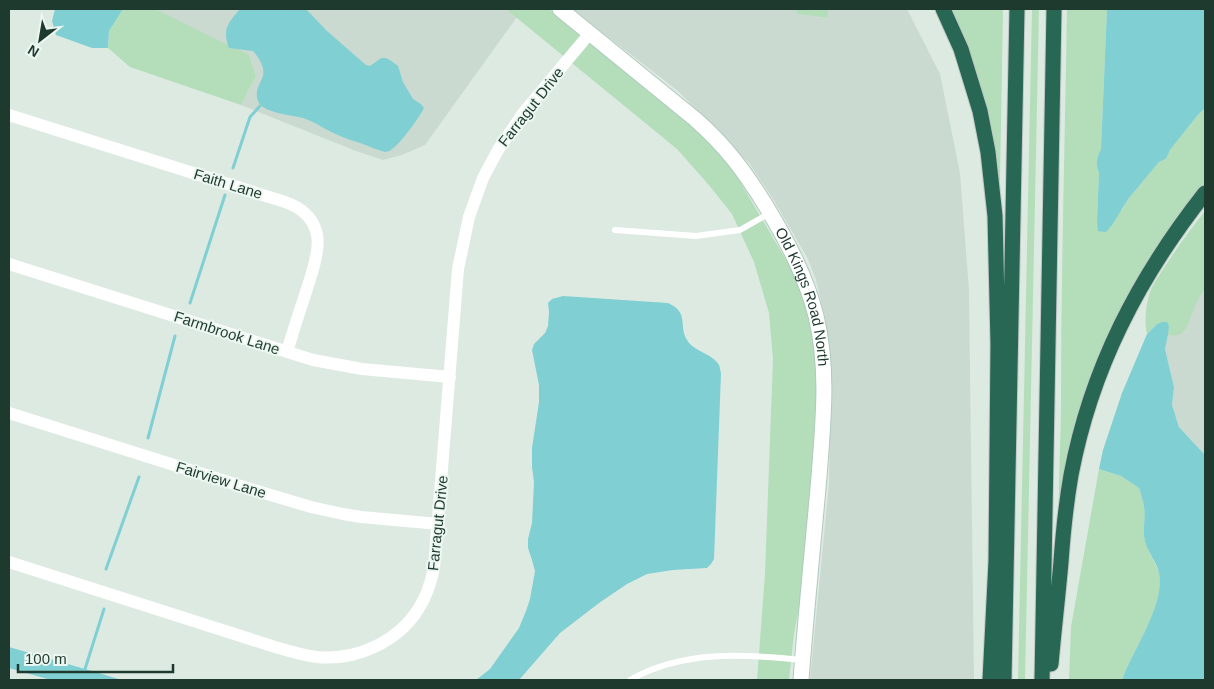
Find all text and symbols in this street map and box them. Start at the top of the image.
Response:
north arrow [15,15,65,65]
text: N [25,42,42,61]
street label: Farragut Drive [494,64,567,150]
street label: Faith Lane [192,165,265,202]
street label: Old Kings Road North [772,224,832,367]
street label: Farmbrook Lane [172,307,282,358]
street label: Fairview Lane [174,458,268,501]
street label: Farragut Drive [424,474,451,572]
scale bar [18,642,172,674]
text: 100 m [25,650,67,667]

